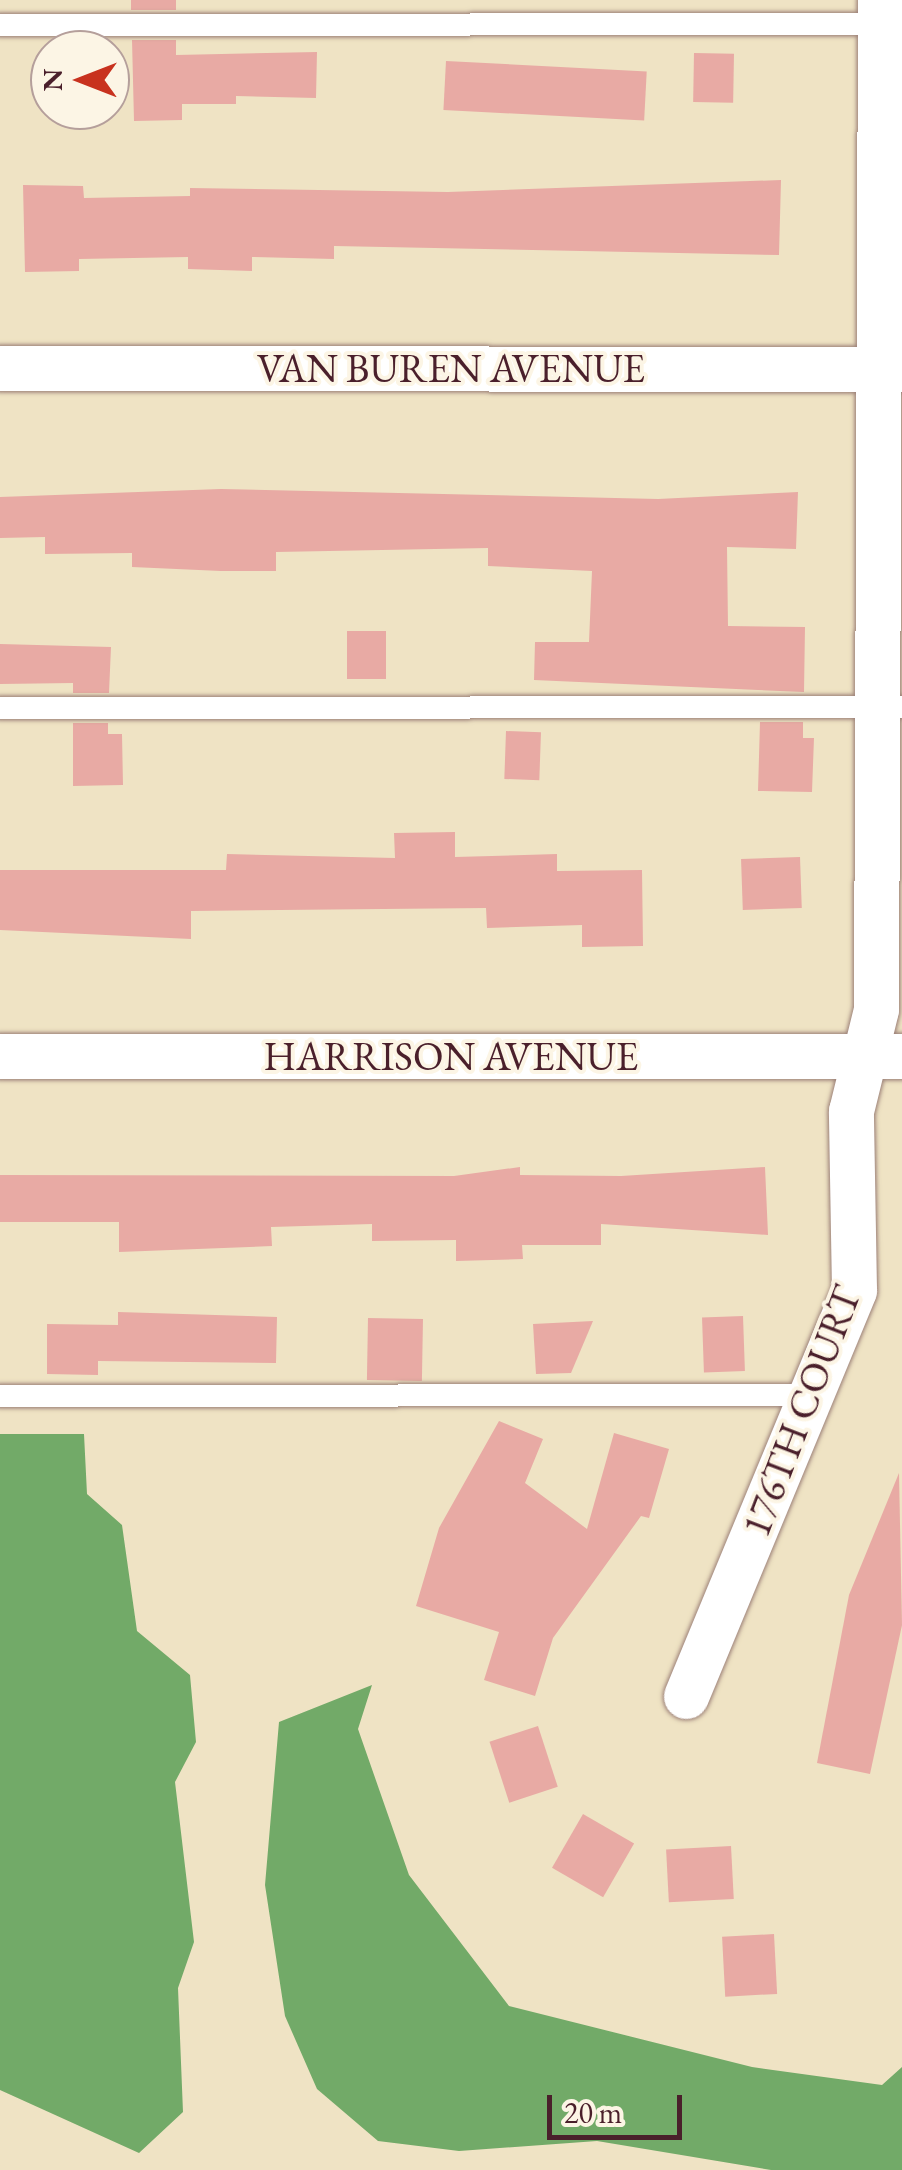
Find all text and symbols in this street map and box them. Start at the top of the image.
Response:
north arrow [30,30,130,130]
text: N [34,69,70,91]
street label: VAN BUREN AVENUE [257,344,645,392]
street label: HARRISON AVENUE [264,1032,638,1080]
street label: 176TH COURT [731,1279,871,1543]
scale bar [552,2075,687,2137]
text: 20 m [564,2093,622,2132]

